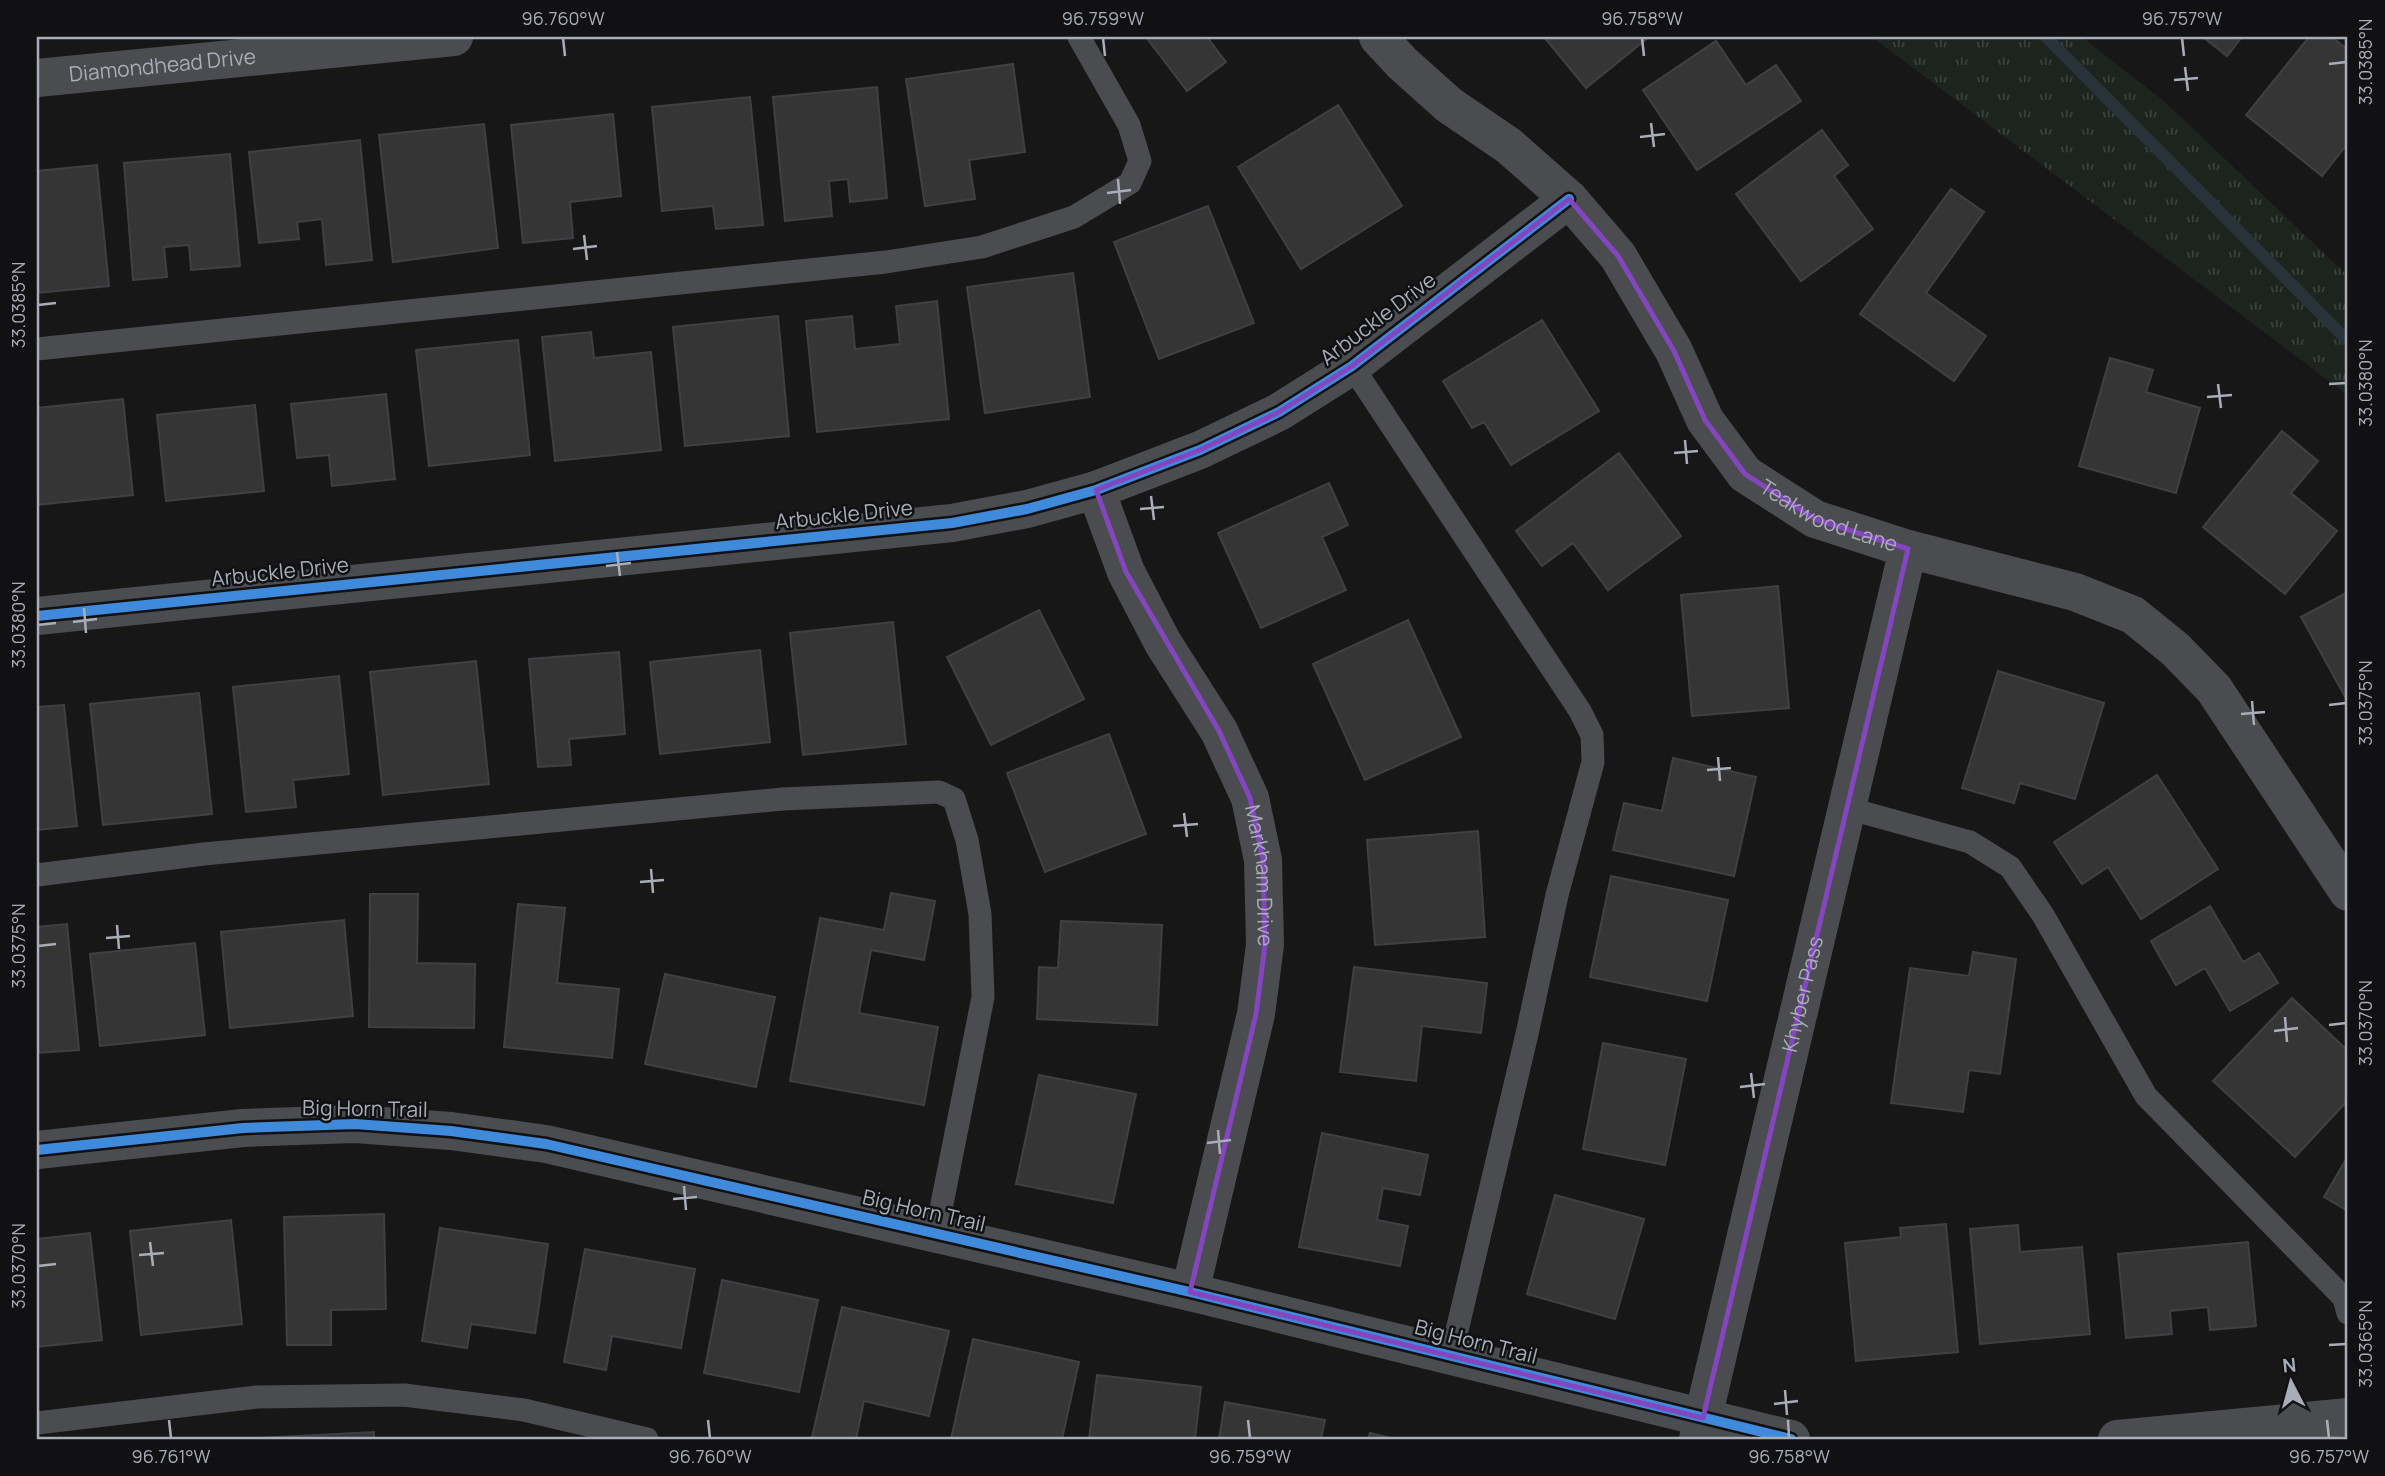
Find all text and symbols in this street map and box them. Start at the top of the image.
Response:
text: 96.760°W [521,6,605,30]
text: 96.759°W [1062,6,1144,30]
text: 96.758°W [1601,6,1683,30]
text: 96.757°W [2142,6,2222,30]
text: 33.0385°N [2353,19,2377,105]
street label: Diamondhead Drive [68,42,257,88]
text: 33.0385°N [6,262,30,348]
street label: Arbuckle Drive [1314,265,1441,371]
text: 33.0380°N [2353,339,2377,427]
street label: Teakwood Lane [1755,472,1901,558]
street label: Arbuckle Drive [774,493,914,535]
street label: Arbuckle Drive [210,550,350,592]
text: 33.0380°N [6,581,30,669]
text: 33.0375°N [2353,660,2377,746]
street label: Markham Drive [1239,802,1280,947]
text: 33.0375°N [6,903,30,989]
street label: Khyber Pass [1775,933,1829,1055]
text: 33.0370°N [2353,980,2377,1066]
street label: Big Horn Trail [302,1093,428,1123]
street label: Big Horn Trail [860,1182,989,1238]
text: 33.0370°N [6,1223,30,1309]
text: 33.0365°N [2353,1300,2377,1388]
street label: Big Horn Trail [1412,1312,1541,1370]
north arrow [2256,1346,2326,1416]
text: N [2281,1351,2297,1379]
text: 96.761°W [132,1444,211,1468]
text: 96.760°W [668,1444,752,1468]
text: 96.759°W [1209,1444,1291,1468]
text: 96.758°W [1748,1444,1830,1468]
text: 96.757°W [2289,1444,2369,1468]

